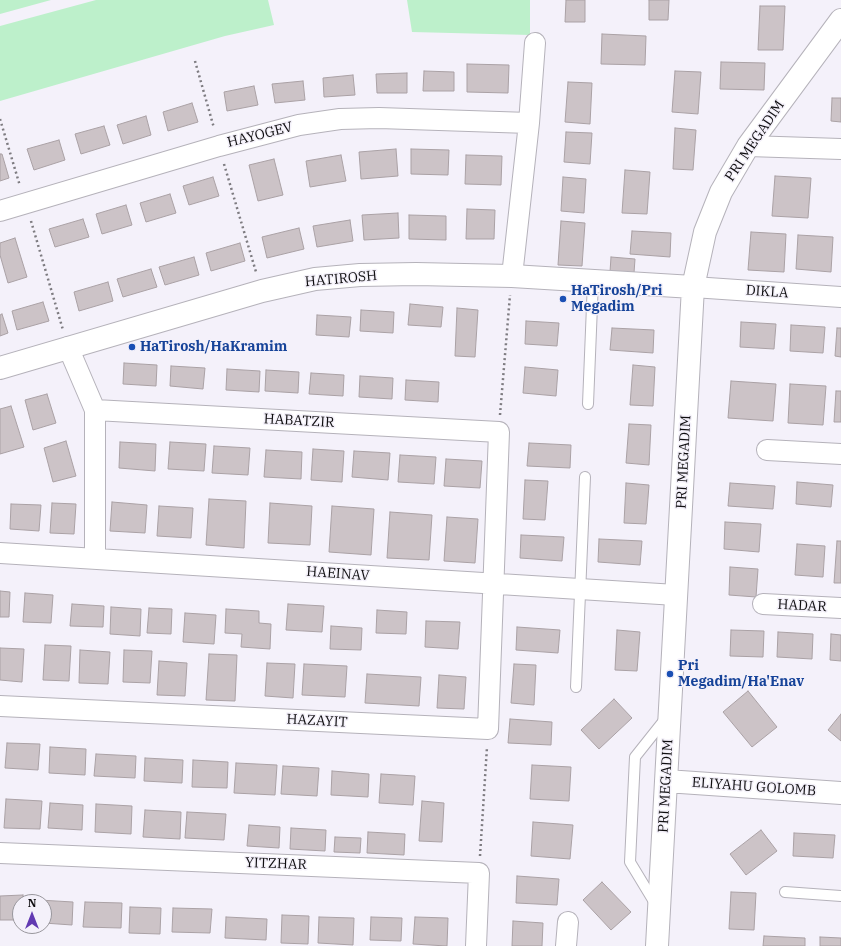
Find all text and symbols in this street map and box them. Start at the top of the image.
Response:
street label: PRI MEGADIM [722,97,788,185]
street label: HAYOGEV [226,119,294,151]
street label: HATIROSH [304,267,378,291]
street label: DIKLA [745,282,789,302]
place label: HaTirosh/Pri Megadim [571,283,663,316]
marker: HaTirosh/Pri Megadim [558,294,568,304]
place label: HaTirosh/HaKramim [140,339,287,355]
marker: HaTirosh/HaKramim [127,342,137,352]
street label: HABATZIR [263,411,335,431]
street label: PRI MEGADIM [673,415,695,509]
street label: HAEINAV [306,563,370,585]
street label: HADAR [777,596,827,616]
place label: Pri Megadim/Ha'Enav [678,658,804,690]
marker: Pri Megadim/Ha'Enav [665,669,675,679]
street label: HAZAYIT [286,711,348,731]
street label: PRI MEGADIM [655,739,677,833]
street label: ELIYAHU GOLOMB [691,774,817,800]
street label: YITZHAR [245,855,307,873]
north arrow [12,894,52,934]
text: N [28,896,36,910]

